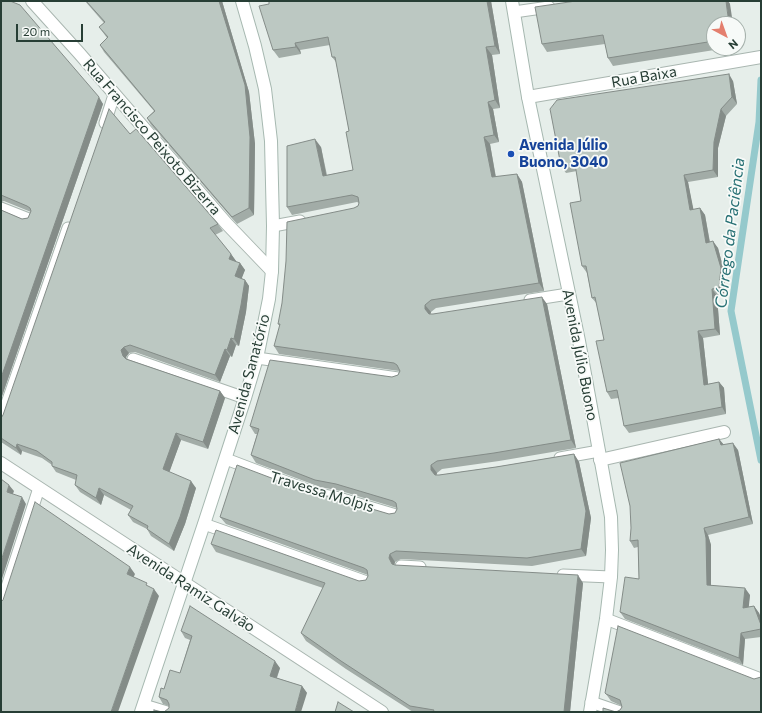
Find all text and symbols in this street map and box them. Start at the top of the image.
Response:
scale bar [18,16,85,42]
north arrow [706,16,746,56]
text: 20 m [23,24,50,38]
text: N [726,37,741,52]
street label: Rua Francisco Peixoto Bizerra [79,55,225,219]
street label: Rua Baixa [610,62,678,92]
place label: Avenida Júlio Buono, 3040 [519,136,608,171]
marker: Avenida Júlio Buono, 3040 [506,149,516,159]
water label: Córrego da Paciência [711,157,749,309]
street label: Avenida Júlio Buono [558,288,602,422]
street label: Avenida Sanatório [224,312,274,436]
street label: Travessa Molpis [268,468,376,516]
street label: Avenida Ramiz Galvão [124,540,258,636]

